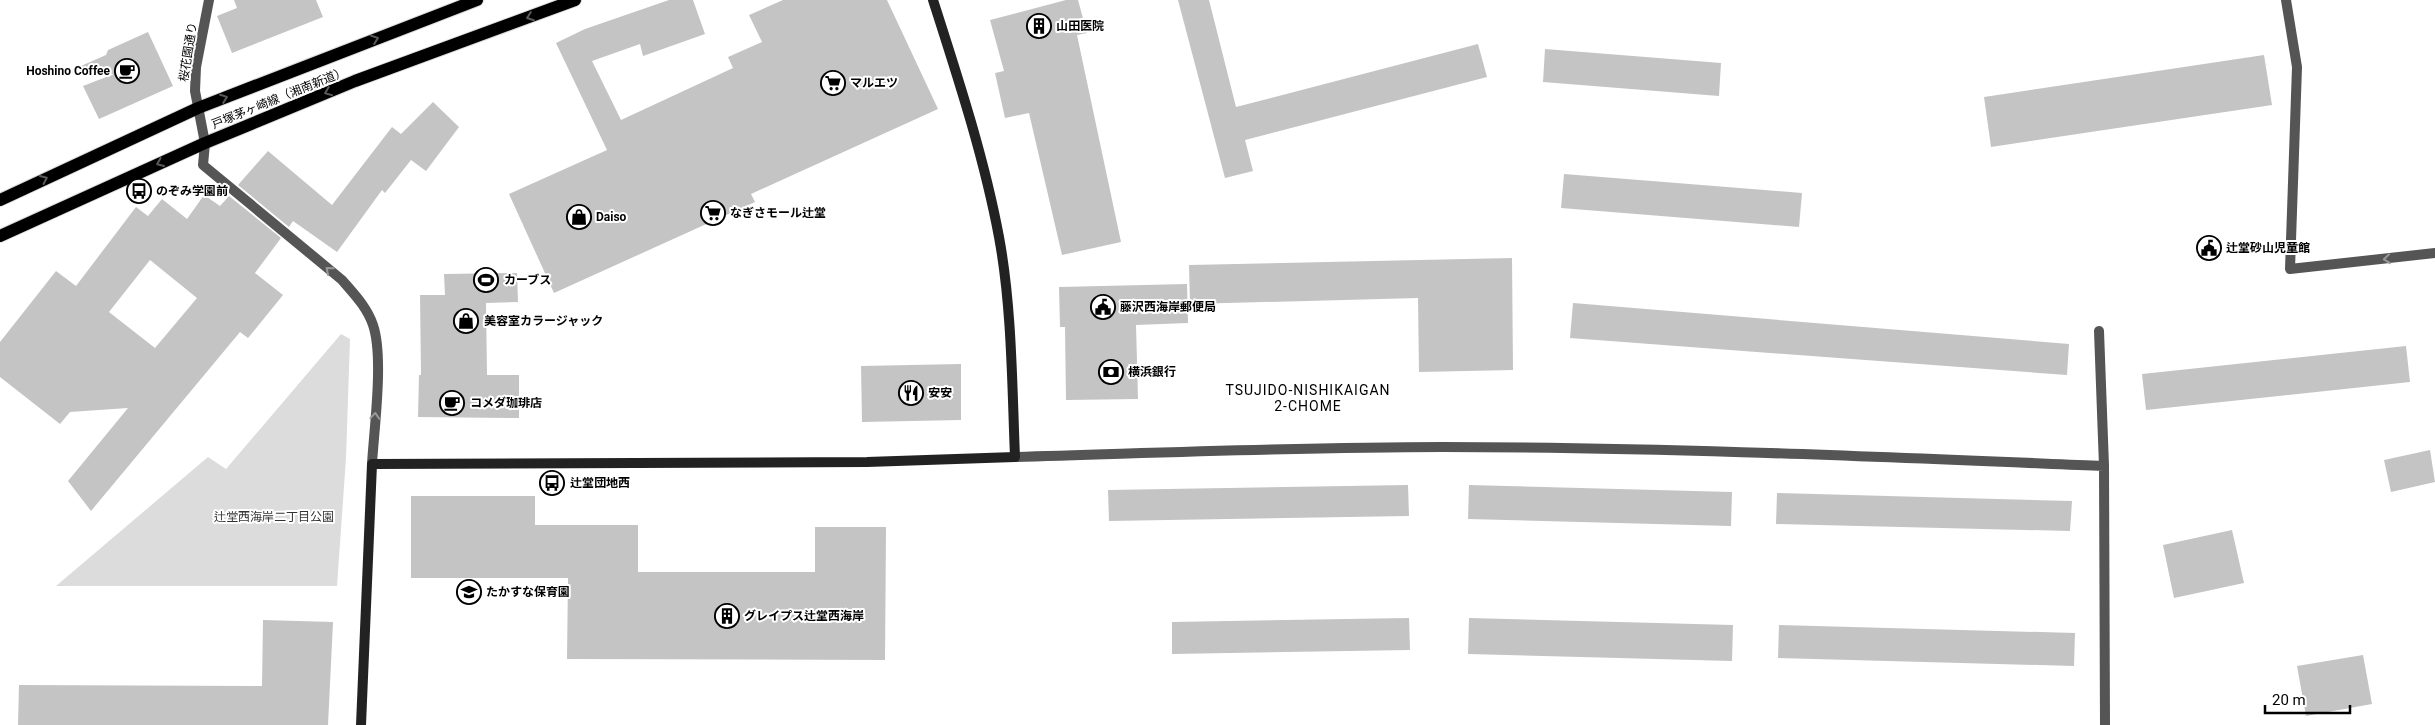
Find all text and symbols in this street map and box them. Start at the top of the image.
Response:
one-way arrow [526,11,535,21]
building icon: 山田医院 [1026,13,1052,39]
place label: 山田医院 [1056,19,1104,33]
street label: 桜花園通り [176,21,200,83]
one-way arrow [371,35,379,45]
cafe icon: Hoshino Coffee [114,58,140,84]
place label: Hoshino Coffee [26,64,111,78]
street label: 戸塚茅ヶ崎線（湘南新道） [210,65,348,131]
supermarket icon: マルエツ [820,70,846,96]
place label: マルエツ [850,76,898,90]
one-way arrow [324,86,333,96]
one-way arrow [219,94,228,105]
one-way arrow [156,157,165,168]
one-way arrow [39,175,48,186]
bus stop icon: のぞみ学園前 [126,178,152,204]
place label: のぞみ学園前 [156,184,228,198]
supermarket icon: なぎさモール辻堂 [700,200,726,226]
shop icon: Daiso [566,204,592,230]
place label: なぎさモール辻堂 [730,206,826,220]
place label: Daiso [596,210,627,224]
public building icon: 辻堂砂山児童館 [2196,235,2222,261]
place label: 辻堂砂山児童館 [2226,241,2310,255]
one-way arrow [2382,253,2390,264]
one-way arrow [326,266,335,275]
sports icon: カーブス [473,267,499,293]
place label: カーブス [504,273,551,287]
public building icon: 藤沢西海岸郵便局 [1090,294,1116,320]
place label: 藤沢西海岸郵便局 [1120,300,1216,314]
shop icon: 美容室カラージャック [453,308,479,334]
place label: 美容室カラージャック [484,314,603,328]
bank icon: 横浜銀行 [1098,359,1124,385]
place label: 横浜銀行 [1128,365,1176,379]
restaurant icon: 安安 [898,380,924,406]
district label: TSUJIDO-NISHIKAIGAN 2-CHOME [1225,382,1391,414]
place label: 安安 [928,386,952,400]
cafe icon: コメダ珈琲店 [439,390,465,416]
place label: コメダ珈琲店 [470,396,542,410]
one-way arrow [370,412,381,420]
bus stop icon: 辻堂団地西 [539,470,565,496]
place label: 辻堂団地西 [570,476,630,490]
park label: 辻堂西海岸二丁目公園 [214,510,334,524]
school or university icon: たかすな保育園 [456,579,482,605]
place label: たかすな保育園 [486,585,570,599]
building icon: グレイプス辻堂西海岸 [714,603,740,629]
place label: グレイプス辻堂西海岸 [744,609,864,623]
scale bar [2265,682,2350,714]
text: 20 m [2272,691,2306,709]

